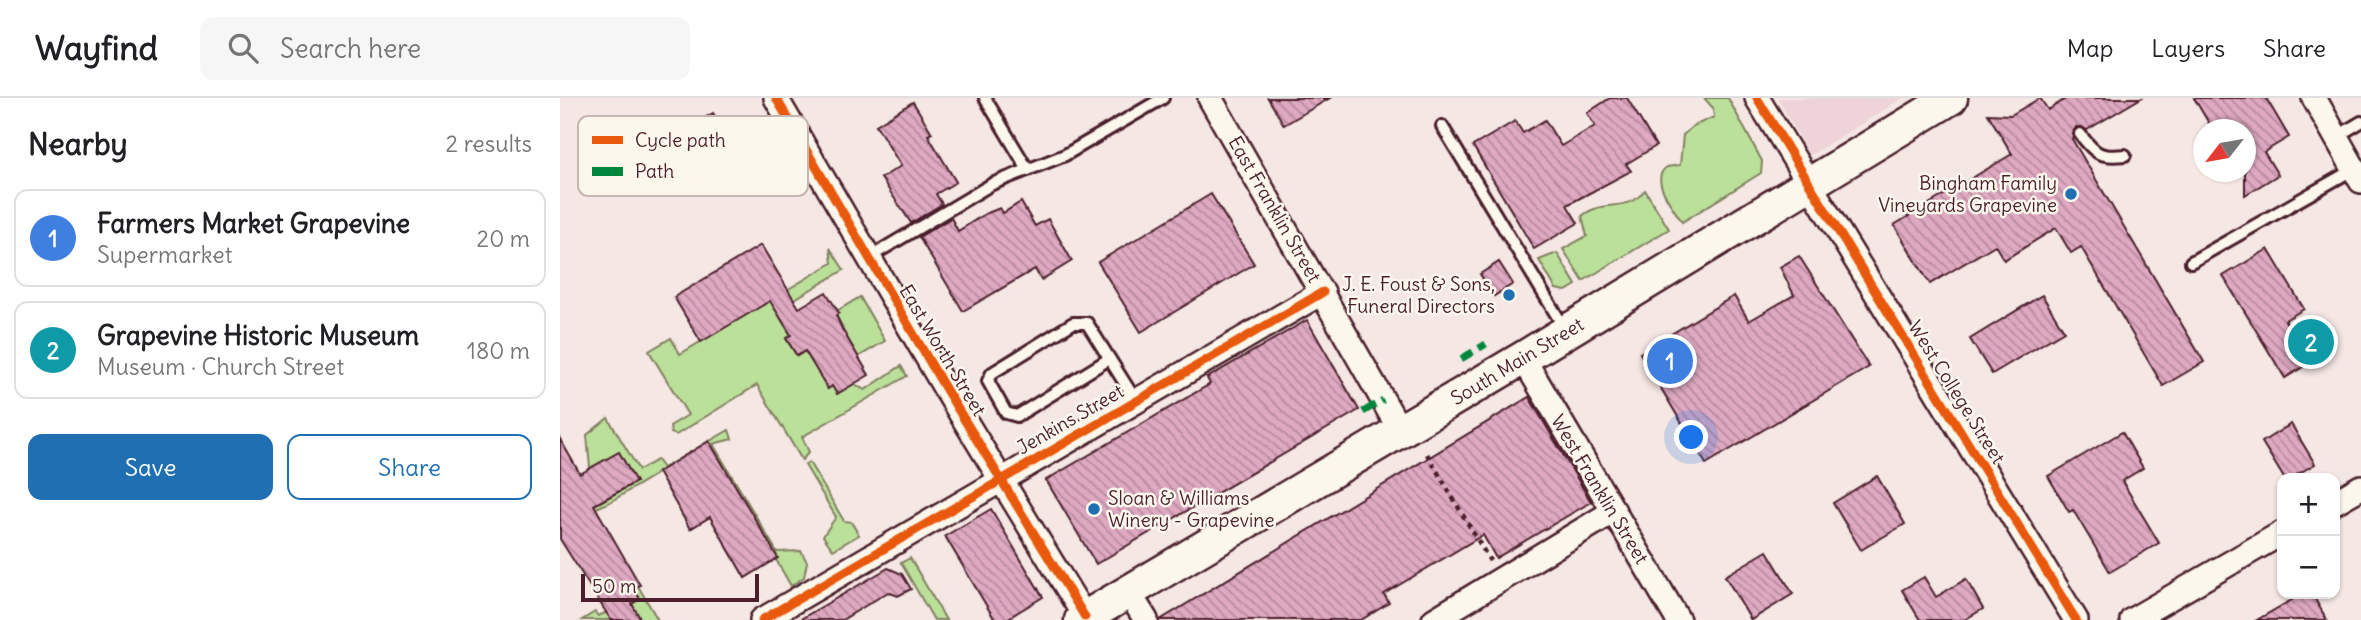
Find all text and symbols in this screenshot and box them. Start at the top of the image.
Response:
search box [200,17,690,80]
text: Wayfind [35,27,158,69]
icon: search [224,29,262,67]
text: Search here [280,32,421,65]
text: Map [2067,33,2113,63]
text: Layers [2151,33,2225,63]
text: Share [2263,33,2326,63]
legend [578,116,808,196]
north arrow [2193,119,2256,182]
text: Nearby [28,125,128,163]
text: Cycle path [635,128,726,152]
text: 2 results [446,129,532,158]
street label: East Franklin Street [1223,132,1327,286]
text: Path [635,159,674,183]
place label: Bingham Family Vineyards Grapevine [1878,171,2057,217]
marker: Bingham Family Vineyards Grapevine [2063,186,2079,202]
text: Farmers Market Grapevine [97,207,410,240]
text: 1 [48,224,58,253]
text: 20 m [477,224,530,253]
text: Supermarket [97,240,233,269]
place label: J. E. Foust & Sons, Funeral Directors [1342,272,1495,318]
street label: East Worth Street [894,280,992,420]
marker: J. E. Foust & Sons, Funeral Directors [1501,287,1517,303]
street label: South Main Street [1446,312,1588,410]
street label: West College Street [1903,316,2011,468]
pin: 2 [2288,316,2334,368]
text: Grapevine Historic Museum [97,319,419,352]
pin: 1 [1647,335,1693,387]
text: 2 [47,336,59,365]
text: 180 m [467,336,530,365]
text: Museum · Church Street [97,352,344,381]
street label: Jenkins Street [1012,379,1128,459]
street label: West Franklin Street [1546,410,1654,568]
your location [1674,420,1708,454]
button: Save [28,434,273,500]
button: Share [287,434,532,500]
map controls [2277,473,2340,599]
button: + [2277,473,2340,536]
place label: Sloan & Williams Winery - Grapevine [1108,486,1274,532]
marker: Sloan & Williams Winery - Grapevine [1086,501,1102,517]
button: − [2277,536,2340,599]
scale bar [581,571,760,603]
text: 50 m [592,574,637,598]

